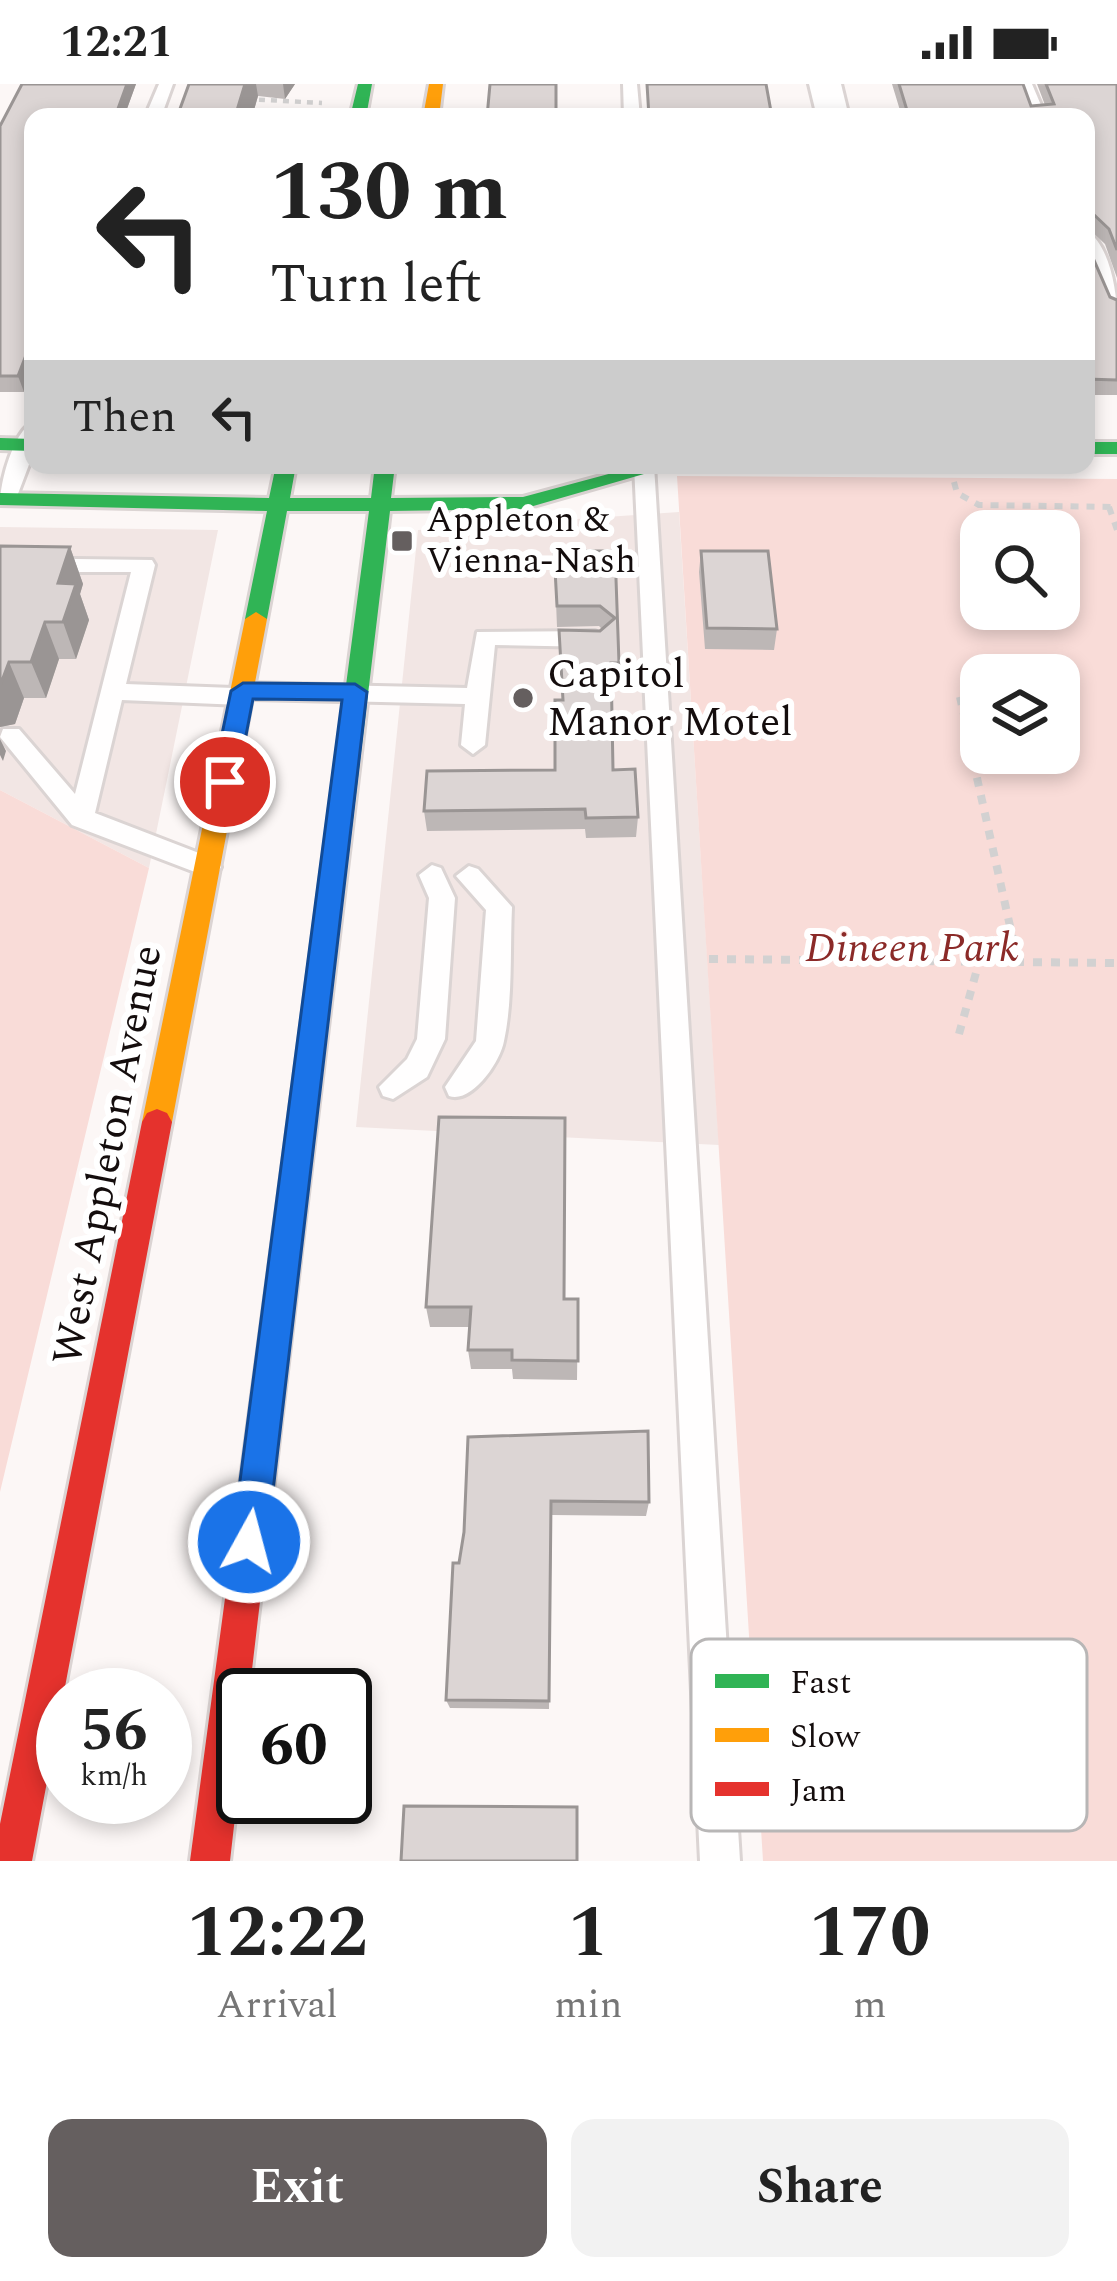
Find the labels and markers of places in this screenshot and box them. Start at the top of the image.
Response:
place label: Appleton & Vienna-Nash [426,493,636,589]
marker: Appleton & Vienna-Nash [389,528,415,554]
place label: Capitol Manor Motel [547,643,793,754]
marker: Capitol Manor Motel [510,685,536,711]
pin [174,731,276,833]

